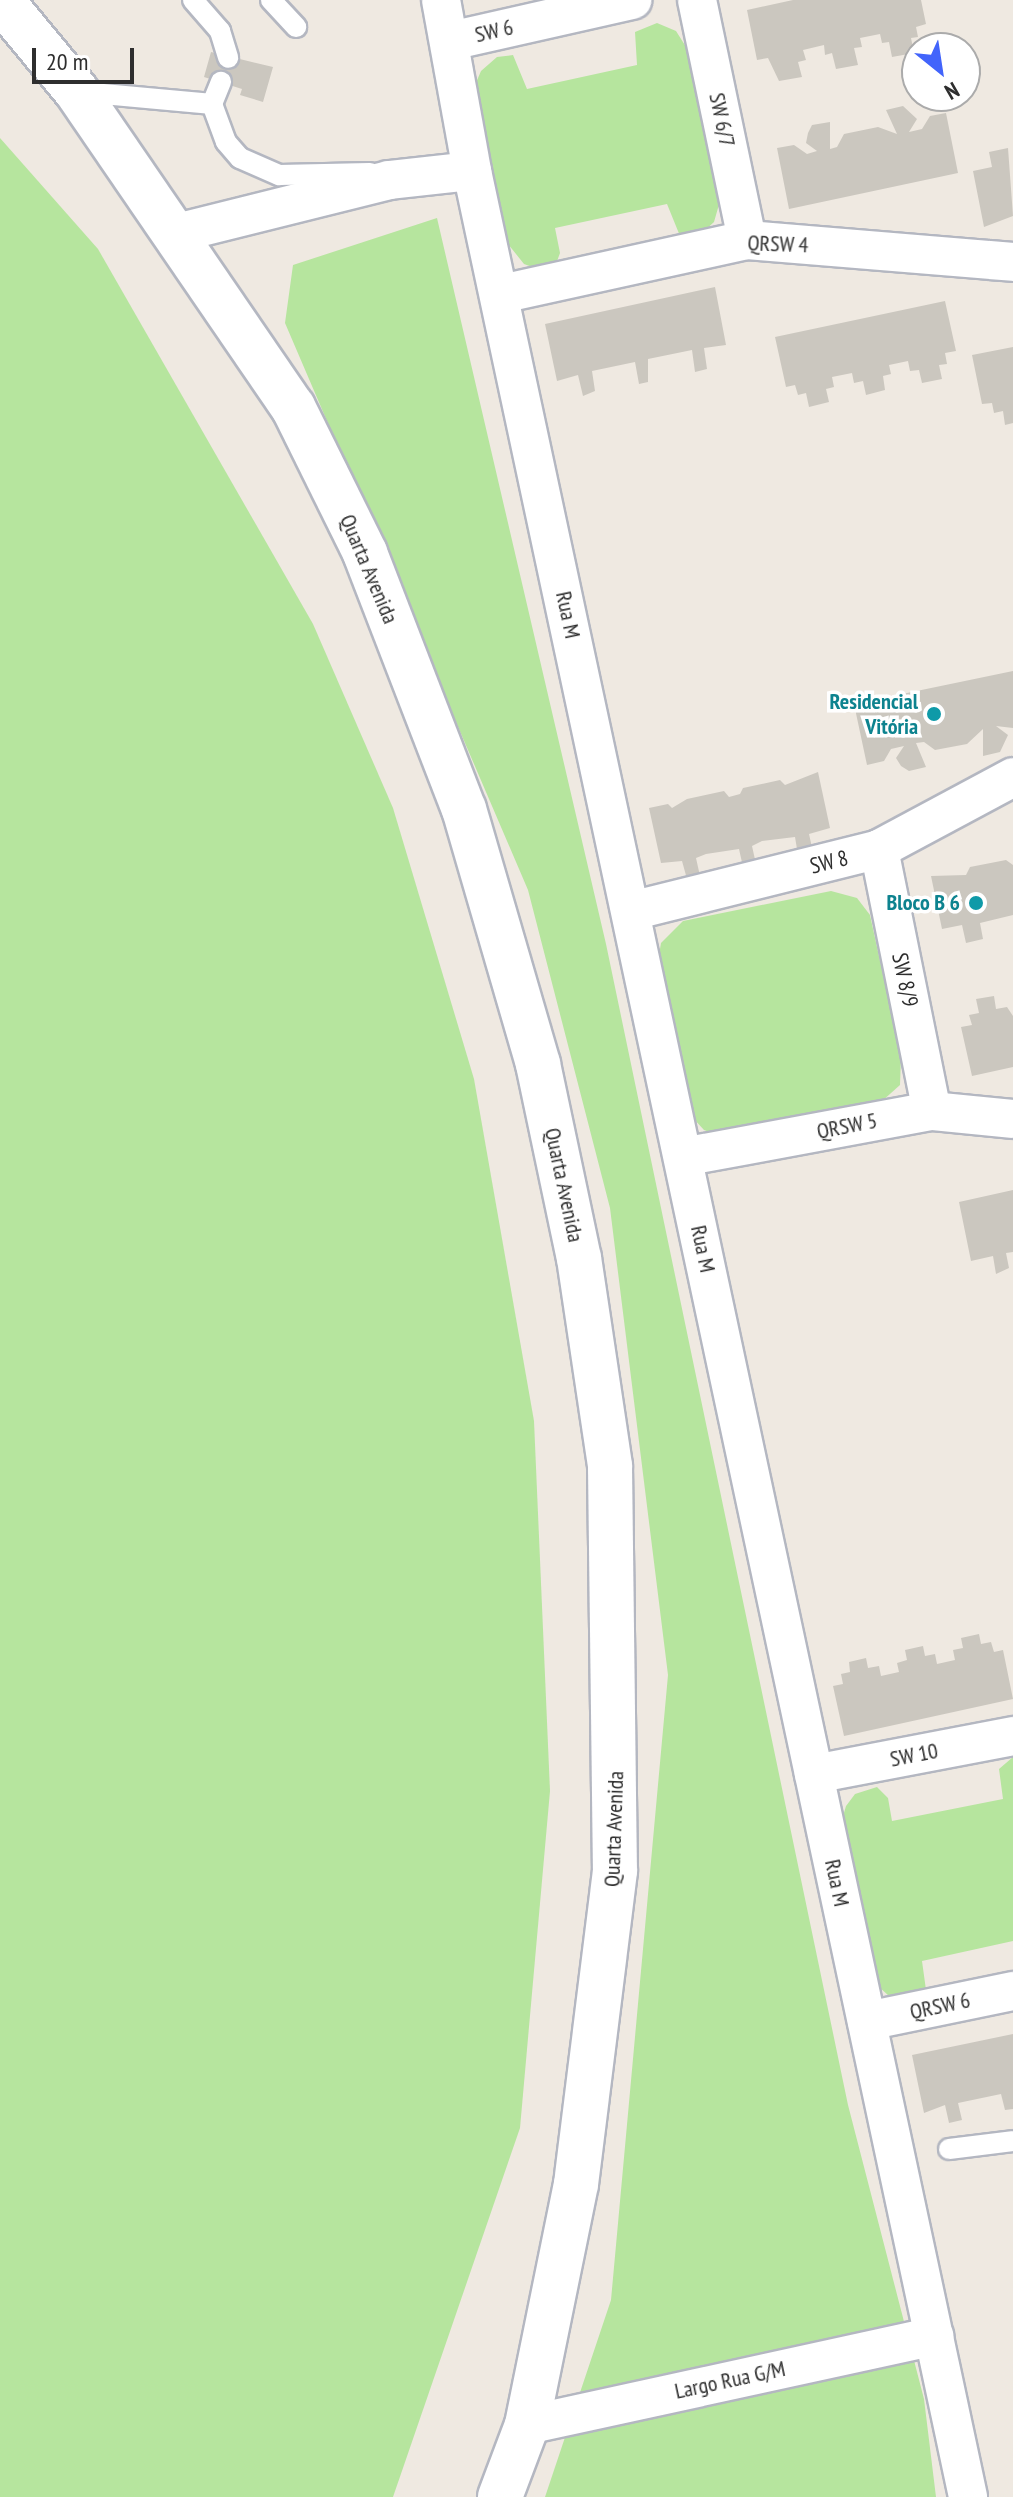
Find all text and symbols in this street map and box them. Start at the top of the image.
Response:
street label: SW 6 [472,14,516,48]
scale bar [36,32,138,82]
north arrow [901,32,981,112]
text: 20 m [46,46,88,77]
text: N [940,76,964,106]
street label: SW 6/7 [703,90,741,150]
street label: QRSW 4 [747,230,809,258]
street label: Quarta Avenida [334,510,404,628]
street label: Rua M [550,589,586,641]
place label: Residencial Vitória [830,688,918,740]
marker: Residencial Vitória [925,705,943,723]
street label: SW 8 [807,845,851,879]
place label: Bloco B 6 [887,890,960,916]
marker: Bloco B 6 [967,894,985,912]
street label: SW 8/9 [886,950,924,1010]
street label: QRSW 5 [814,1107,880,1145]
street label: Quarta Avenida [539,1125,589,1245]
street label: Rua M [685,1223,721,1275]
street label: SW 10 [888,1737,940,1773]
street label: Quarta Avenida [599,1770,629,1888]
street label: Rua M [819,1857,855,1909]
street label: QRSW 6 [907,1987,973,2025]
street label: Largo Rua G/M [672,2355,788,2405]

